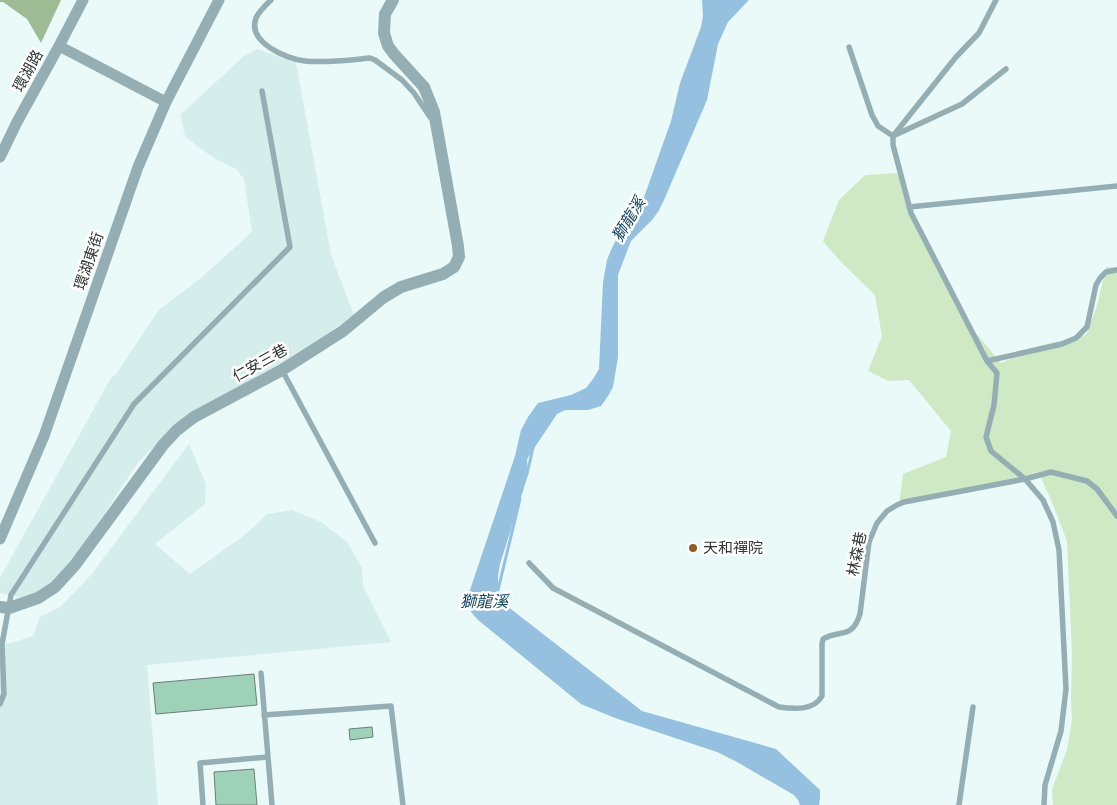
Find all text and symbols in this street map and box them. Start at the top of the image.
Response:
street label: 環湖路 [8,46,48,96]
water label: 獅龍溪 [607,192,652,246]
street label: 環湖東街 [70,229,108,293]
street label: 仁安三巷 [229,340,291,386]
street label: 林森巷 [843,530,871,578]
place label: 天和禪院 [703,538,763,558]
marker: 天和禪院 [687,542,699,554]
water label: 獅龍溪 [460,591,510,613]

